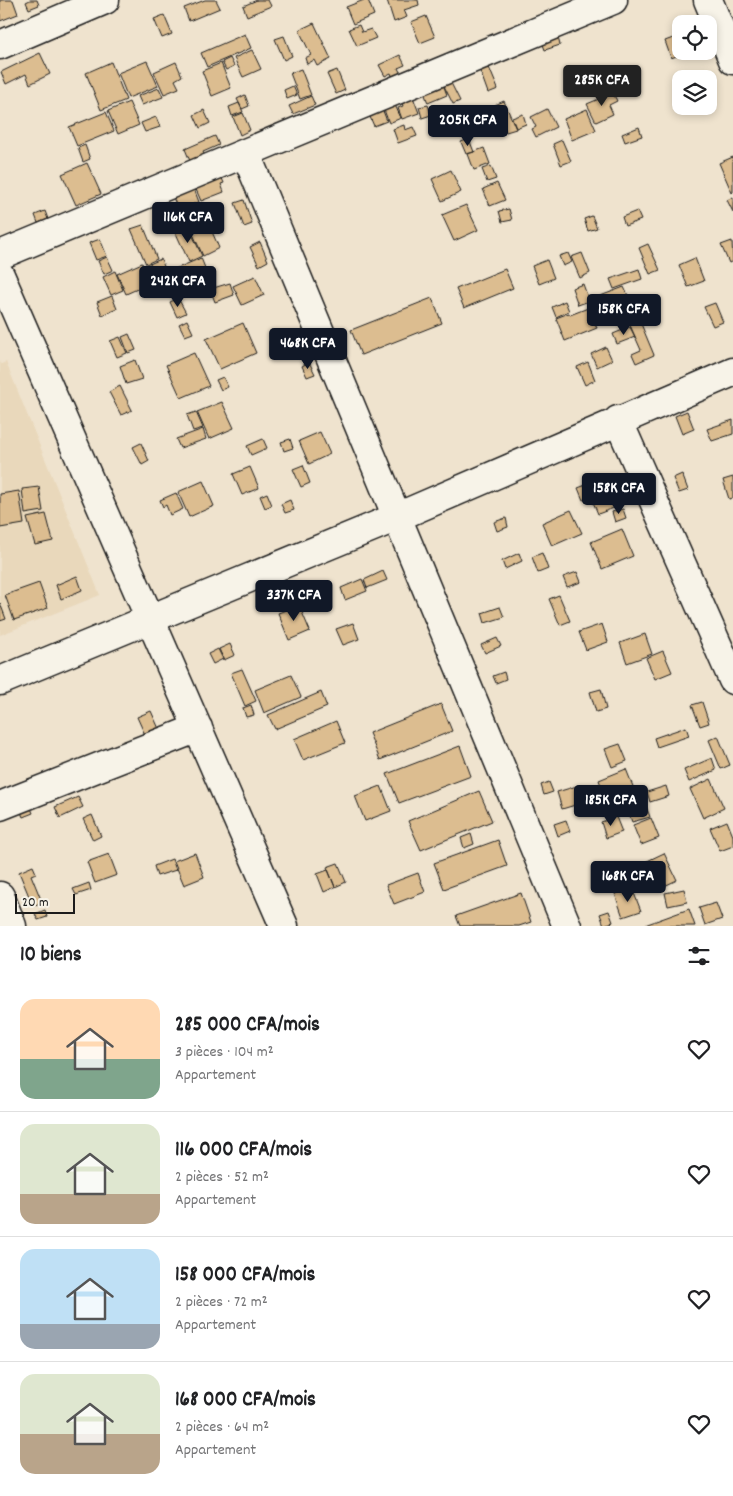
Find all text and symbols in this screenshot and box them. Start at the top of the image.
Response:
map controls [672,15,717,115]
button: locate [672,15,717,60]
pin: 285K CFA [550,64,654,107]
text: 285K CFA [574,69,630,92]
button: layers [672,70,717,115]
pin: 205K CFA [416,104,520,147]
text: 205K CFA [439,109,497,132]
pin: 116K CFA [136,202,240,244]
text: 116K CFA [163,206,213,229]
pin: 242K CFA [126,266,230,308]
text: 242K CFA [150,270,206,293]
pin: 158K CFA [572,294,676,336]
text: 158K CFA [598,298,650,321]
pin: 468K CFA [256,328,360,370]
text: 468K CFA [280,332,336,355]
pin: 158K CFA [567,472,671,515]
text: 158K CFA [593,477,645,500]
pin: 337K CFA [242,580,346,622]
text: 337K CFA [266,584,322,607]
pin: 185K CFA [559,784,663,827]
text: 185K CFA [585,789,637,812]
pin: 168K CFA [576,860,680,903]
text: 168K CFA [602,865,654,888]
scale bar [15,891,75,914]
text: 20 m [22,893,49,913]
text: 10 biens [20,941,82,971]
icon: filters [685,942,713,970]
text: 285 000 CFA/mois [175,1011,320,1041]
icon: home [60,1019,120,1079]
icon: heart [685,1035,713,1063]
text: 3 pièces · 104 m² [175,1041,274,1064]
text: Appartement [175,1064,256,1087]
text: 116 000 CFA/mois [175,1136,312,1166]
icon: home [60,1144,120,1204]
icon: heart [685,1160,713,1188]
text: 2 pièces · 52 m² [175,1166,269,1189]
text: Appartement [175,1189,256,1212]
text: 158 000 CFA/mois [175,1261,315,1291]
icon: home [60,1269,120,1329]
icon: heart [685,1285,713,1313]
text: 2 pièces · 72 m² [175,1291,268,1314]
text: Appartement [175,1314,256,1337]
text: 168 000 CFA/mois [175,1386,316,1416]
icon: home [60,1394,120,1454]
icon: heart [685,1410,713,1438]
text: 2 pièces · 64 m² [175,1416,269,1439]
text: Appartement [175,1439,256,1462]

